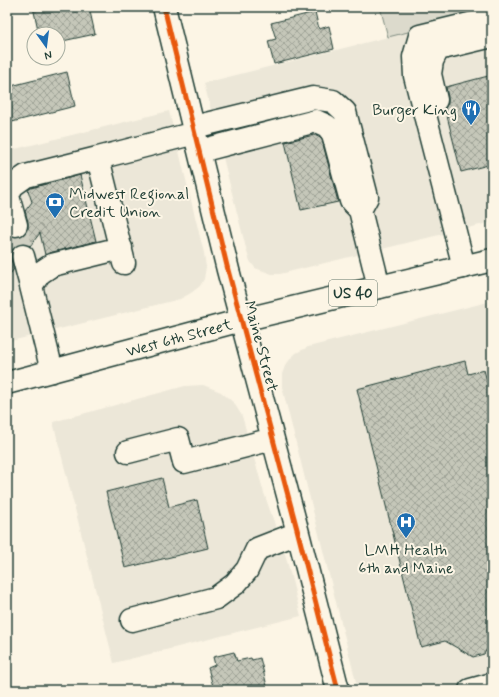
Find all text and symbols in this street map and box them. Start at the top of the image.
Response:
north arrow [26,26,66,66]
text: N [43,47,53,62]
restaurant icon: Burger King [460,98,482,126]
place label: Burger King [372,100,457,122]
place label: Midwest Regional Credit Union [69,184,189,223]
bank icon: Midwest Regional Credit Union [44,191,66,219]
road number: US 40 [329,280,377,306]
street label: Maine Street [238,299,283,395]
street label: West 6th Street [124,314,235,363]
hospital icon: LMH Health 6th and Maine [395,511,417,539]
place label: LMH Health 6th and Maine [358,540,454,579]

